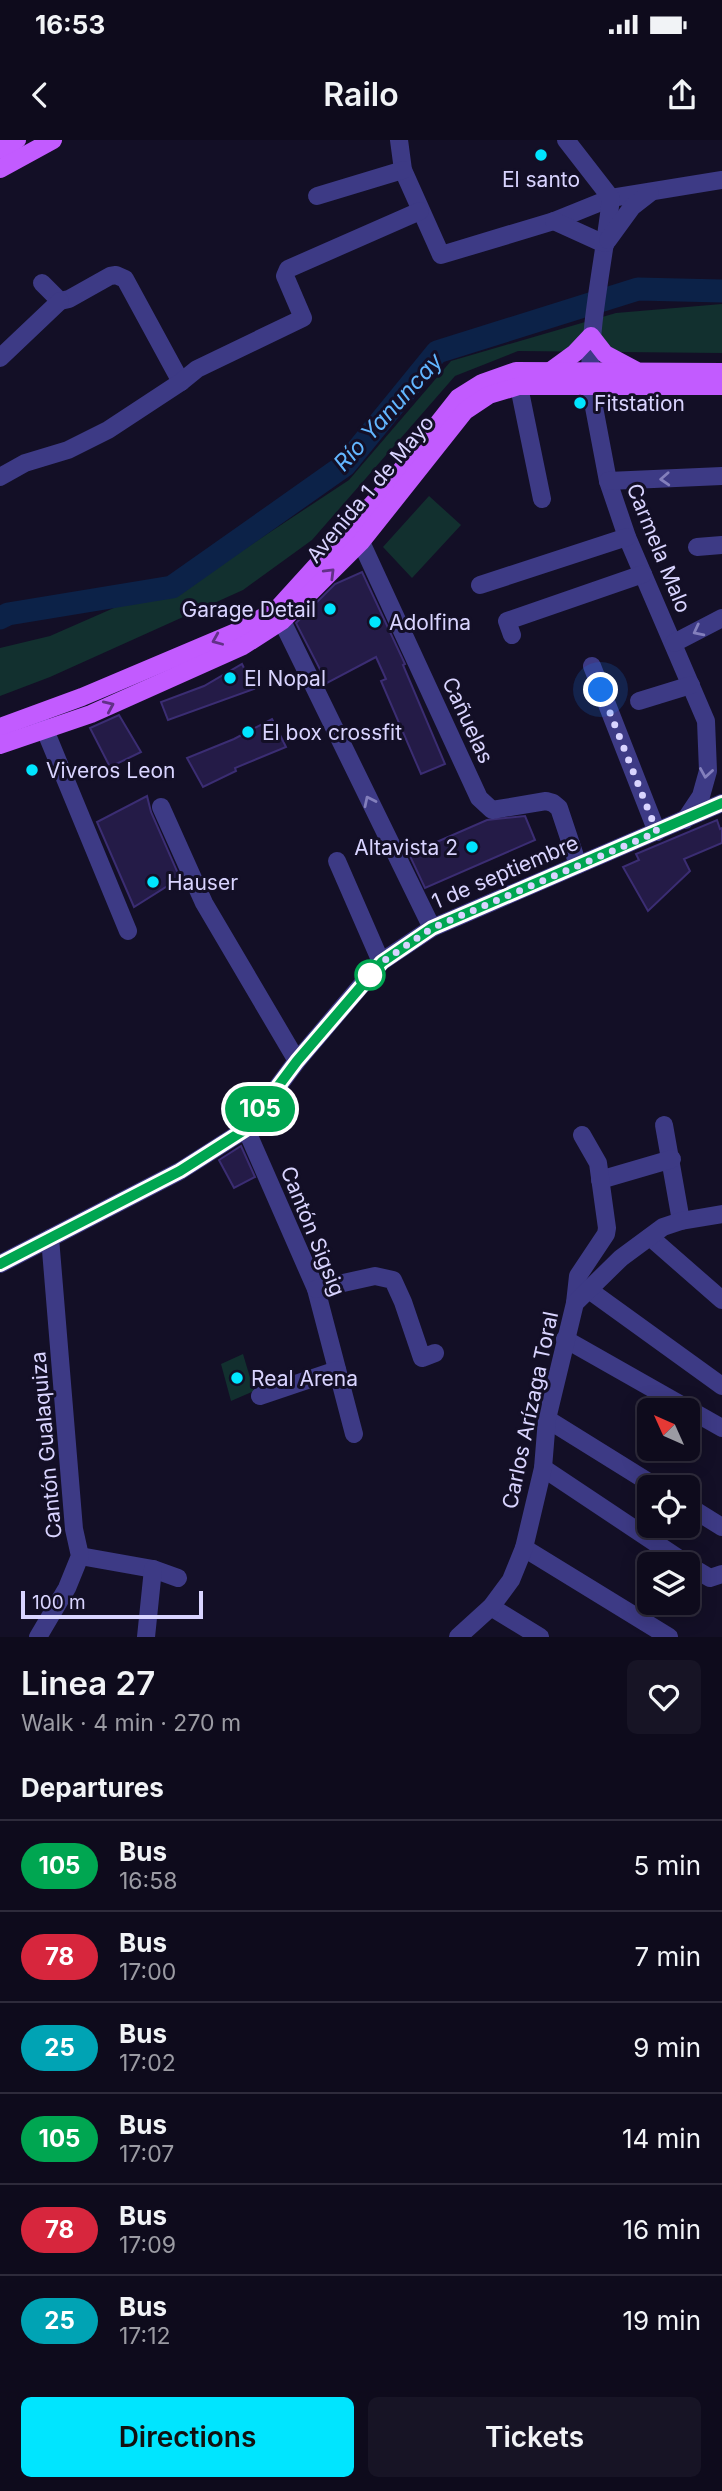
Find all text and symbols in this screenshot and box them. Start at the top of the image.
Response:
text: 16:53 [35,9,105,40]
text: Railo [323,75,399,114]
icon: back [21,76,59,114]
icon: share [663,76,701,114]
marker: El santo [533,147,549,163]
place label: El santo [502,167,580,192]
water label: Río Yanuncay [328,346,449,477]
place label: Fitstation [594,391,685,416]
marker: Fitstation [572,395,588,411]
street label: Avenida 1 de Mayo [301,410,439,568]
one-way arrow [659,471,670,486]
street label: Carmela Malo [622,480,696,616]
one-way arrow [322,568,335,581]
place label: Garage Detail [181,597,316,622]
marker: Garage Detail [322,601,338,617]
place label: Adolfina [389,610,471,635]
marker: Adolfina [367,614,383,630]
one-way arrow [693,623,705,636]
one-way arrow [211,632,224,646]
place label: El Nopal [244,666,326,691]
marker: El Nopal [222,670,238,686]
your location [583,672,618,707]
street label: Cañuelas [437,673,499,767]
one-way arrow [102,700,114,714]
place label: El box crossfit [262,720,402,745]
marker: El box crossfit [240,724,256,740]
place label: Viveros Leon [46,758,175,783]
marker: Viveros Leon [24,762,40,778]
one-way arrow [699,767,714,779]
one-way arrow [363,796,377,808]
street label: 1 de septiembre [428,830,582,914]
place label: Altavista 2 [354,835,458,860]
marker: Altavista 2 [464,839,480,855]
place label: Hauser [167,870,238,895]
marker: Hauser [145,874,161,890]
unlabelled marker [355,960,385,990]
line badge: 105 [220,1086,300,1132]
text: 105 [239,1094,281,1123]
street label: Cantón Sigsig [276,1163,350,1299]
street label: Carlos Arízaga Toral [497,1309,563,1511]
street label: Cantón Gualaquiza [25,1350,67,1540]
place label: Real Arena [251,1366,358,1391]
marker: Real Arena [229,1370,245,1386]
north arrow [637,1398,700,1461]
map controls [637,1398,700,1615]
button: locate [637,1475,700,1538]
button: layers [637,1552,700,1615]
scale bar [21,1588,203,1620]
text: 100 m [32,1591,86,1614]
button: heart [627,1660,701,1734]
text: Linea 27 [21,1663,155,1703]
text: Walk · 4 min · 270 m [21,1709,241,1737]
text: Departures [21,1772,164,1803]
text: Bus [119,1836,167,1867]
text: 5 min [633,1850,701,1881]
text: 105 [39,1851,80,1880]
text: 16:58 [119,1867,177,1895]
text: Bus [119,1927,167,1958]
text: 7 min [635,1941,701,1972]
text: 78 [45,1942,74,1971]
text: 17:00 [119,1958,176,1986]
text: Bus [119,2018,167,2049]
text: 9 min [633,2032,701,2063]
text: 25 [44,2033,75,2062]
text: 17:02 [119,2049,176,2077]
text: Bus [119,2109,167,2140]
text: 14 min [622,2123,701,2154]
text: 105 [39,2124,80,2153]
text: 17:07 [119,2140,174,2168]
text: Bus [119,2200,167,2231]
text: 16 min [623,2214,701,2245]
text: 78 [45,2215,74,2244]
text: 17:09 [119,2231,176,2259]
text: Bus [119,2291,167,2322]
text: 19 min [623,2305,701,2336]
text: 25 [44,2306,75,2335]
text: 17:12 [119,2322,171,2350]
button: Directions [21,2397,354,2477]
button: Tickets [368,2397,701,2477]

